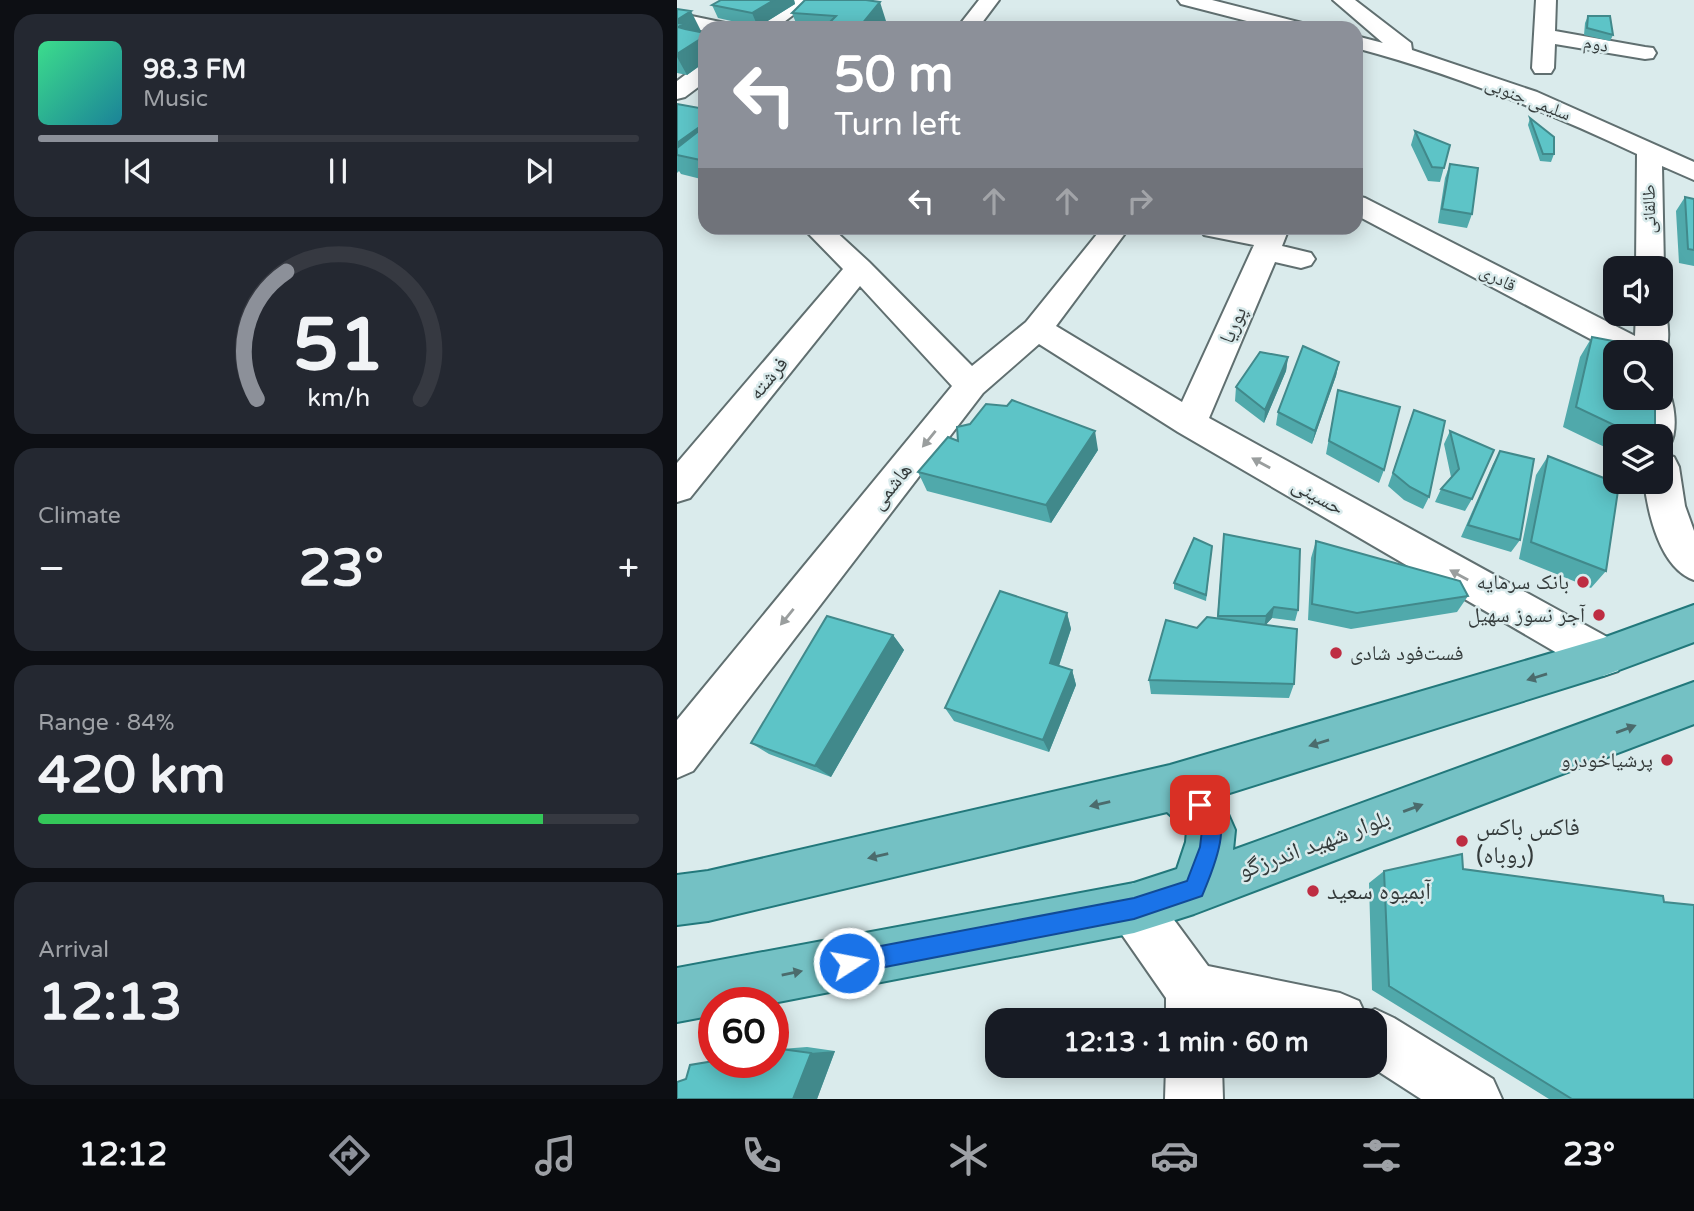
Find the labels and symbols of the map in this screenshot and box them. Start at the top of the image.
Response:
street label: دوم [1582,31,1610,58]
street label: سلیمی جنوبی [1482,73,1574,125]
street label: طالقانی [1638,184,1660,234]
street label: قادری [1476,260,1520,296]
street label: پوریا [1214,303,1253,347]
street label: فرشته [743,352,793,405]
one-way arrow [921,429,936,447]
one-way arrow [1251,457,1270,469]
street label: هاشمی [865,458,918,515]
street label: حسینی [1287,472,1348,521]
one-way arrow [1449,569,1468,581]
place label: بانک سرمایه [1476,570,1569,595]
marker: بانک سرمایه [1575,574,1591,590]
place label: آجر نسوز سهیل [1468,603,1586,628]
marker: آجر نسوز سهیل [1591,607,1607,623]
one-way arrow [780,608,795,625]
place label: فست‌فود شادی [1350,641,1464,666]
marker: فست‌فود شادی [1328,645,1344,661]
one-way arrow [1526,673,1547,683]
one-way arrow [1615,723,1636,734]
one-way arrow [1308,738,1329,749]
place label: پرشیاخودرو [1561,748,1653,773]
marker: پرشیاخودرو [1659,752,1675,768]
pin [1170,775,1230,835]
one-way arrow [1089,799,1111,810]
one-way arrow [1402,802,1423,813]
street label: بلوار شهید اندرزگو [1234,804,1394,885]
place label: فاکس باکس (روباه) [1476,813,1580,870]
marker: فاکس باکس (روباه) [1454,833,1470,849]
one-way arrow [867,851,889,862]
place label: آبمیوه سعید [1327,877,1432,906]
marker: آبمیوه سعید [1305,883,1321,899]
position arrow [812,926,886,1000]
one-way arrow [781,968,803,979]
speed limit sign: 60 [698,987,789,1078]

